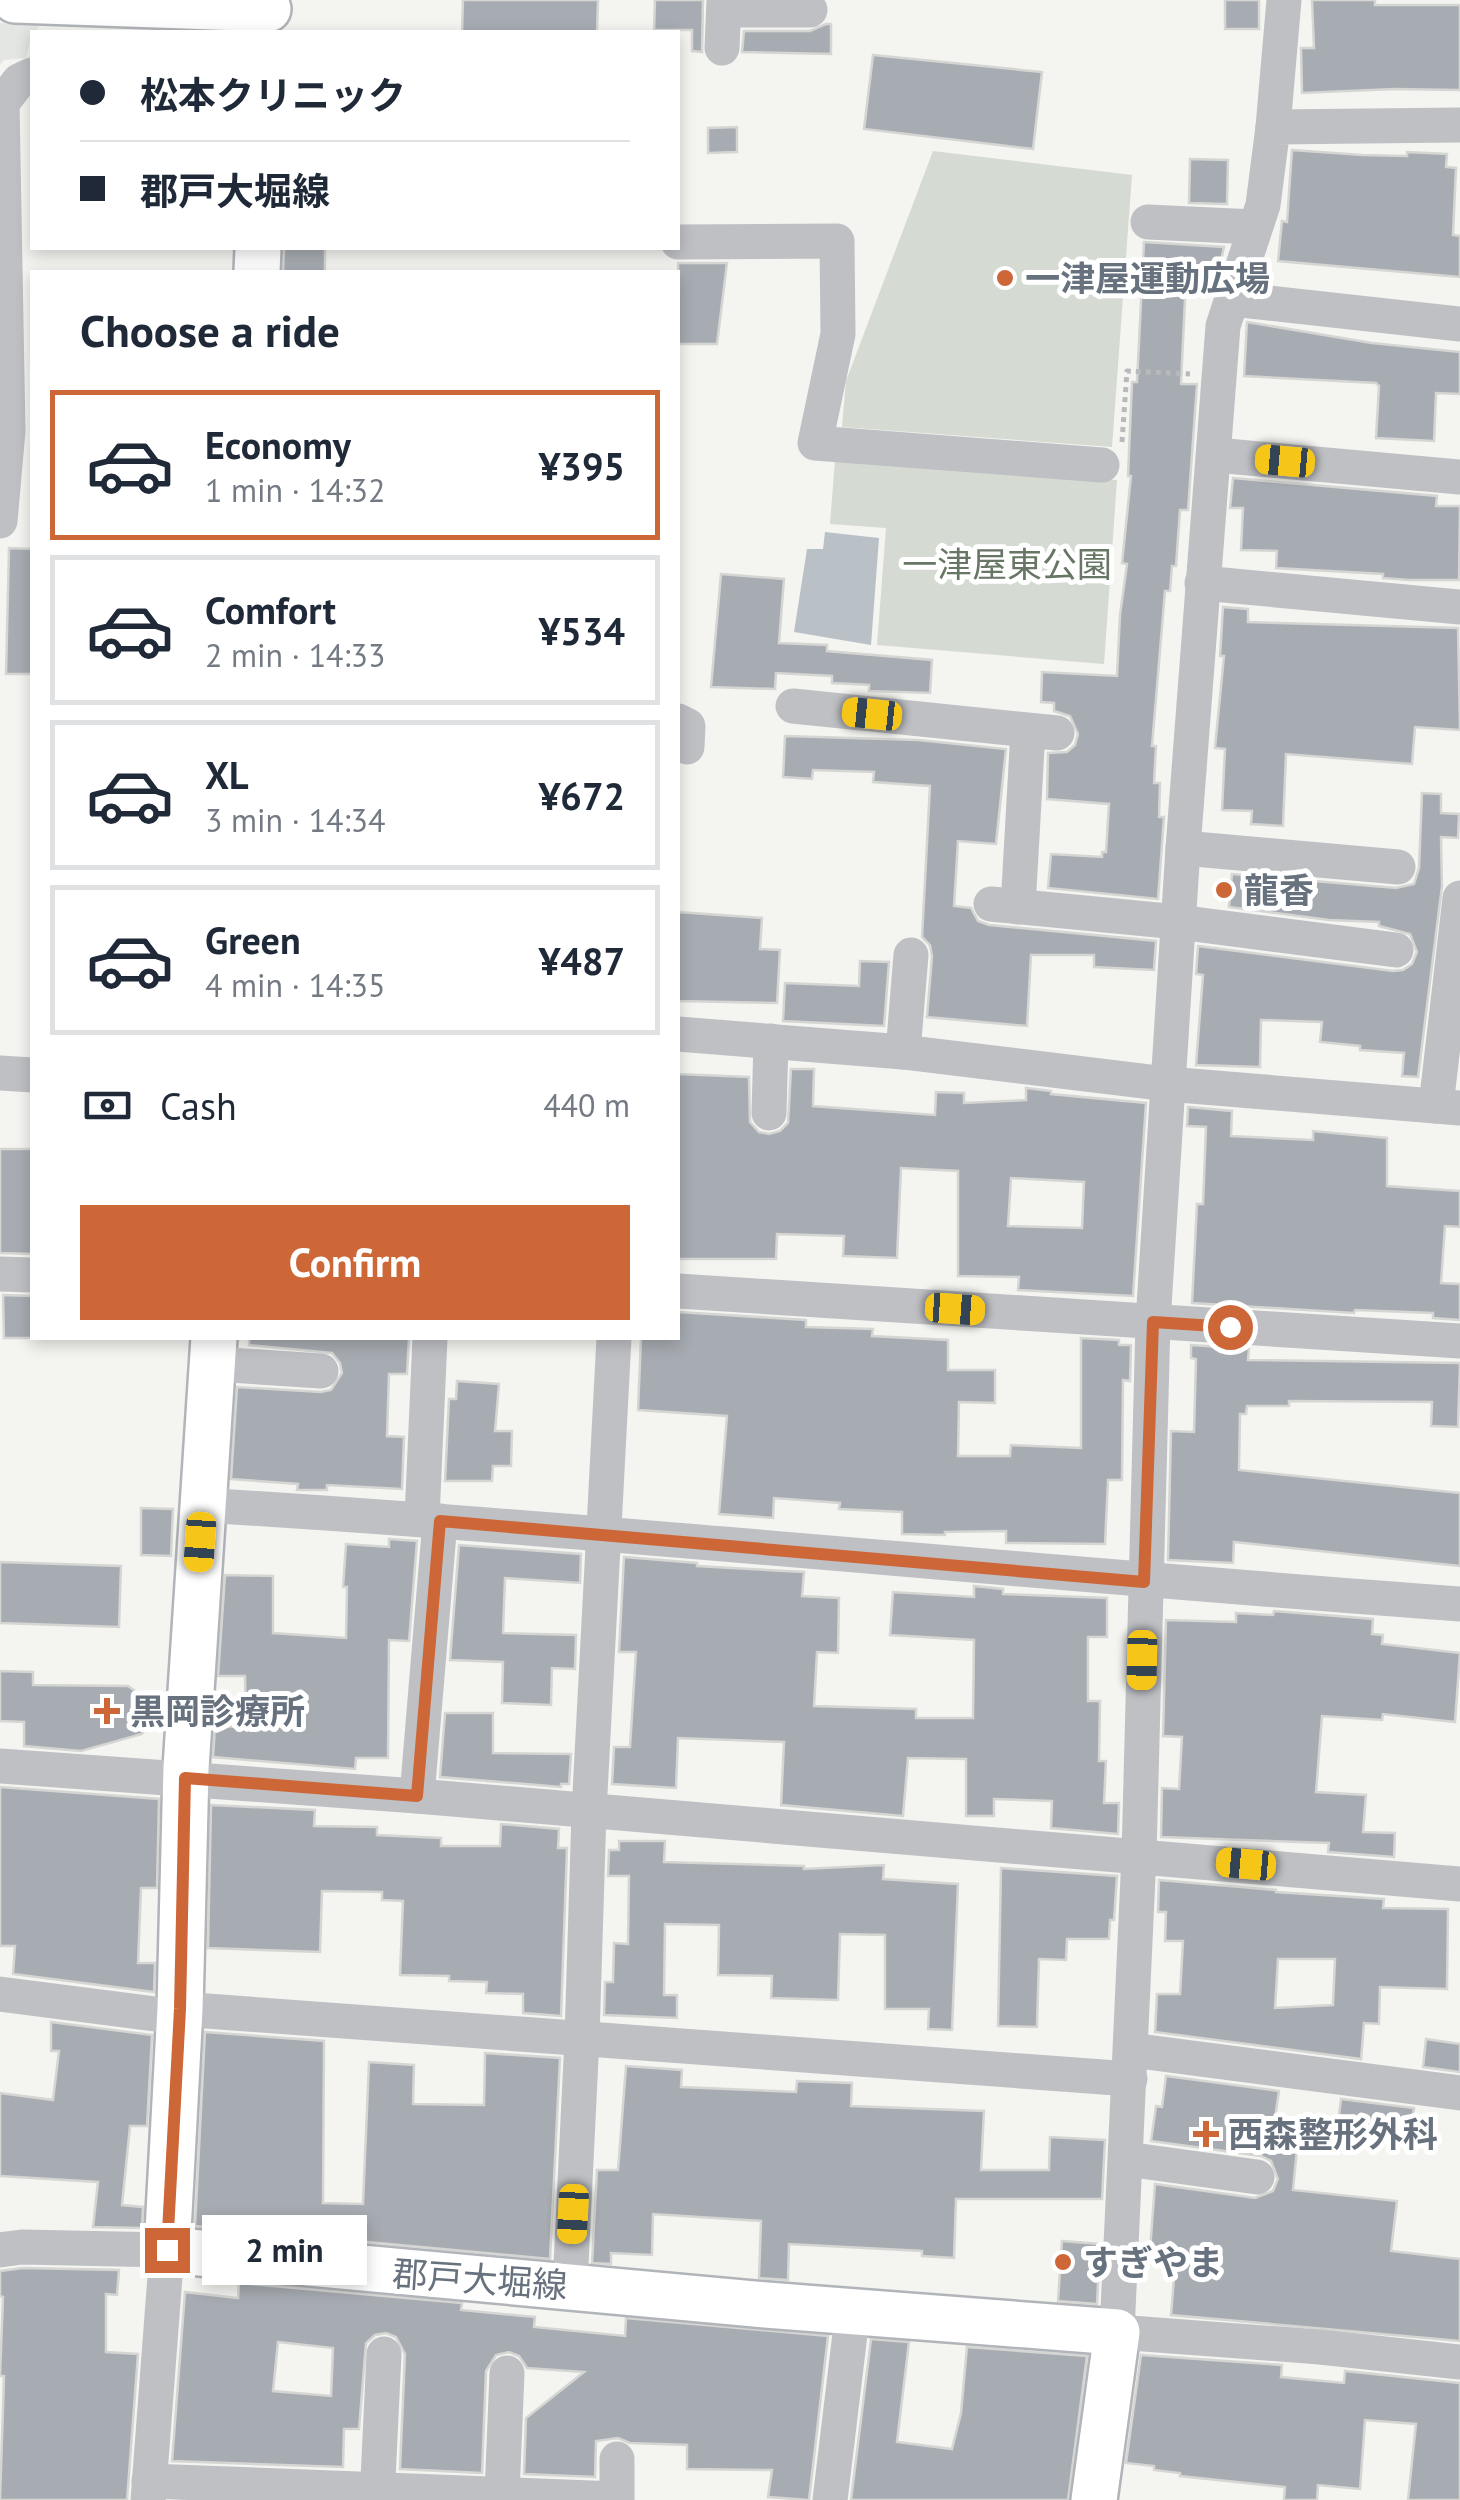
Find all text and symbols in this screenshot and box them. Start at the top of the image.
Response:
text: 松本クリニック [140,70,406,119]
text: 郡戸大堀線 [140,166,330,215]
place label: 一津屋運動広場 [1025,255,1270,301]
marker: 一津屋運動広場 [994,267,1016,289]
text: Choose a ride [80,301,340,359]
icon: car [85,420,175,510]
text: Economy [205,420,351,469]
text: ¥395 [539,441,625,490]
car [1254,443,1316,479]
text: 1 min · 14:32 [205,469,385,511]
park label: 一津屋東公園 [902,541,1112,587]
icon: car [85,585,175,675]
text: Comfort [205,585,336,634]
text: ¥534 [539,606,625,655]
text: 2 min · 14:33 [205,634,385,676]
car [841,696,903,732]
icon: car [85,750,175,840]
text: XL [205,750,249,799]
text: ¥672 [539,771,625,820]
text: 3 min · 14:34 [205,799,385,841]
place label: 龍香 [1244,867,1314,913]
marker: 龍香 [1213,879,1235,901]
icon: car [85,915,175,1005]
text: Green [205,915,301,964]
text: ¥487 [539,936,625,985]
text: 4 min · 14:35 [205,964,385,1006]
icon: cash [80,1078,135,1133]
text: Cash [160,1081,237,1130]
text: 440 m [543,1084,630,1126]
button: Confirm [80,1205,630,1320]
car [924,1292,986,1326]
route start [1208,1305,1253,1350]
car [183,1511,217,1573]
car [1126,1630,1158,1690]
place label: 黒岡診療所 [130,1688,305,1734]
marker: 黒岡診療所 [94,1698,120,1724]
car [1215,1846,1277,1882]
place label: 西森整形外科 [1228,2111,1438,2157]
marker: 西森整形外科 [1193,2121,1219,2147]
car [556,2183,590,2245]
callout: 2 min [202,2215,367,2285]
route end [145,2228,190,2273]
text: 2 min [245,2229,324,2271]
place label: すぎやま [1083,2239,1223,2285]
street label: 郡戸大堀線 [391,2250,569,2308]
marker: すぎやま [1052,2251,1074,2273]

